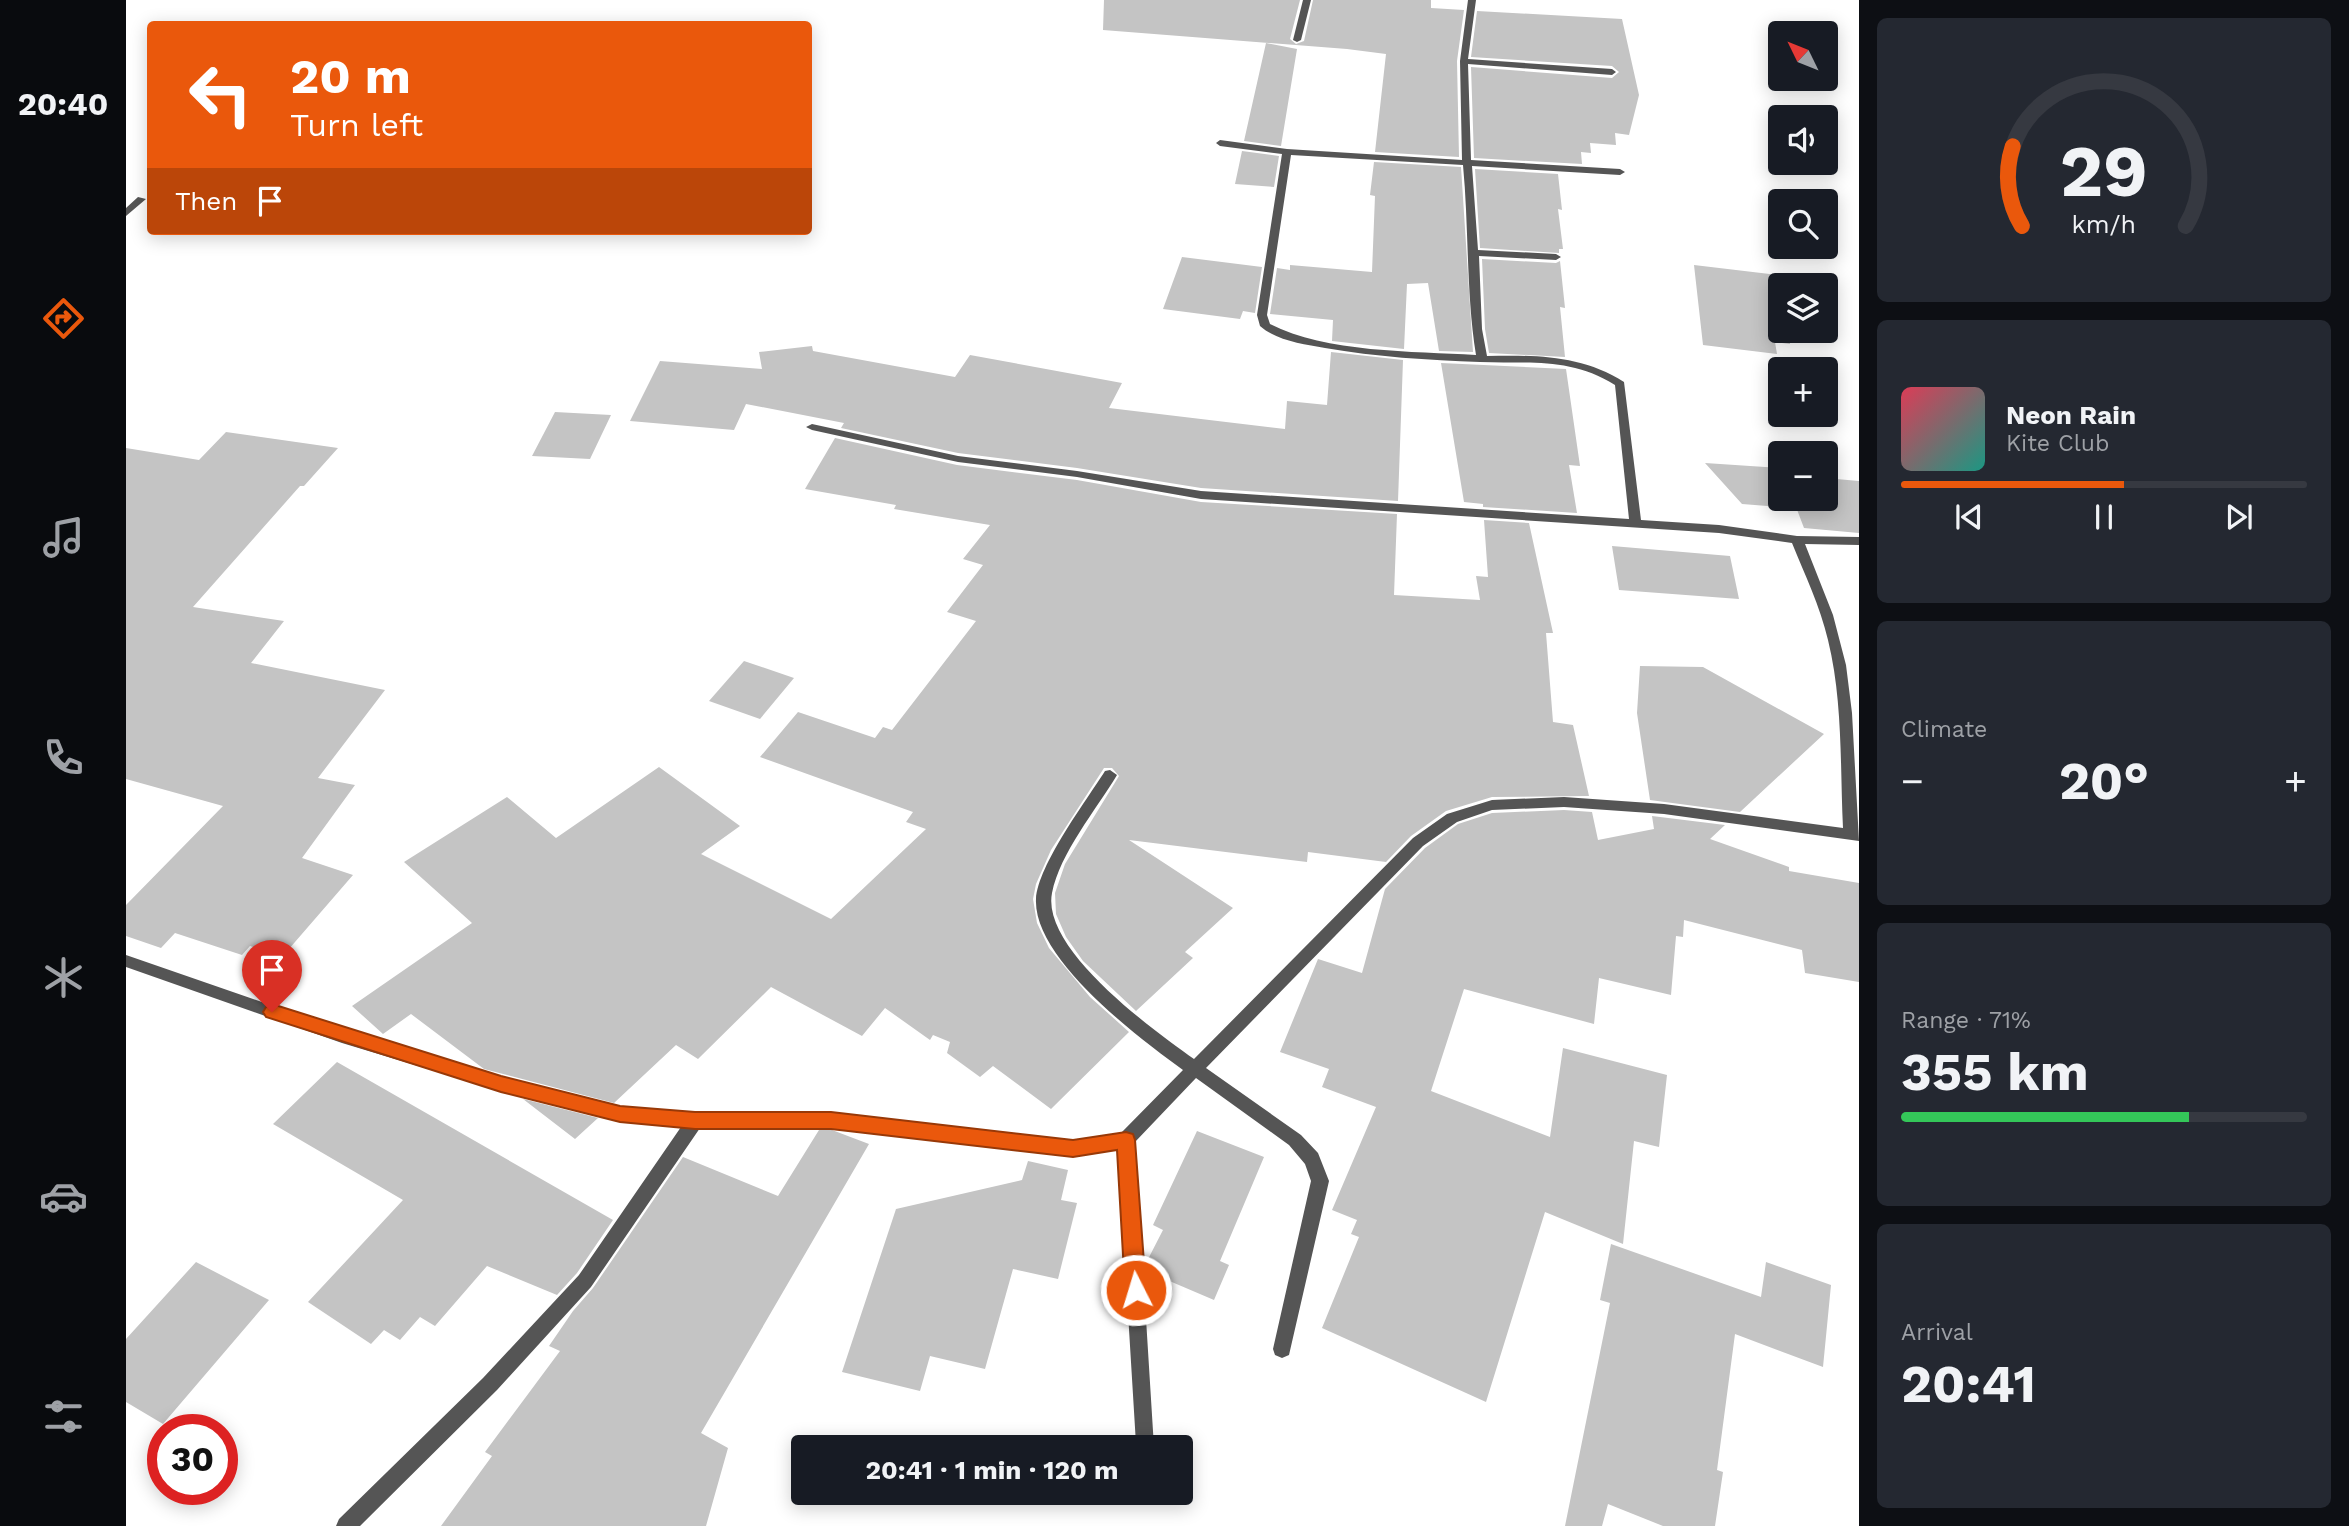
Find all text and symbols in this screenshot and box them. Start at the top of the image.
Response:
north arrow [1768,21,1838,91]
map controls [1768,21,1838,511]
text: 20 m [290,47,411,105]
icon: left [175,49,266,140]
text: 20:40 [18,85,108,123]
button: sound [1768,105,1838,175]
text: Turn left [290,106,423,144]
text: 29 [2060,128,2148,214]
icon: arrive [251,182,289,220]
text: Then [175,186,237,216]
button: search [1768,189,1838,259]
text: km/h [2072,210,2136,239]
button: layers [1768,273,1838,343]
icon: directions [39,294,88,343]
button: + [1768,357,1838,427]
text: Neon Rain [2006,400,2136,430]
text: Kite Club [2006,430,2109,457]
button: − [1768,441,1838,511]
icon: previous [1950,498,1988,536]
icon: pause [2085,498,2123,536]
icon: next [2220,498,2258,536]
icon: music [39,513,88,562]
text: Climate [1901,716,1987,743]
icon: phone [39,733,88,782]
text: 20° [2059,751,2149,812]
text: − [1901,759,1924,803]
text: + [2284,759,2307,803]
pin [242,940,302,1012]
icon: arrive [253,951,291,989]
icon: climate [39,953,88,1002]
text: Range · 71% [1901,1007,2031,1034]
text: 355 km [1901,1042,2089,1103]
icon: car [39,1172,88,1221]
position arrow [1099,1253,1173,1327]
text: Arrival [1901,1319,1973,1346]
text: 20:41 [1901,1354,2036,1415]
icon: filters [39,1392,88,1441]
speed limit sign: 30 [147,1414,238,1505]
text: 20:41 · 1 min · 120 m [865,1455,1119,1485]

